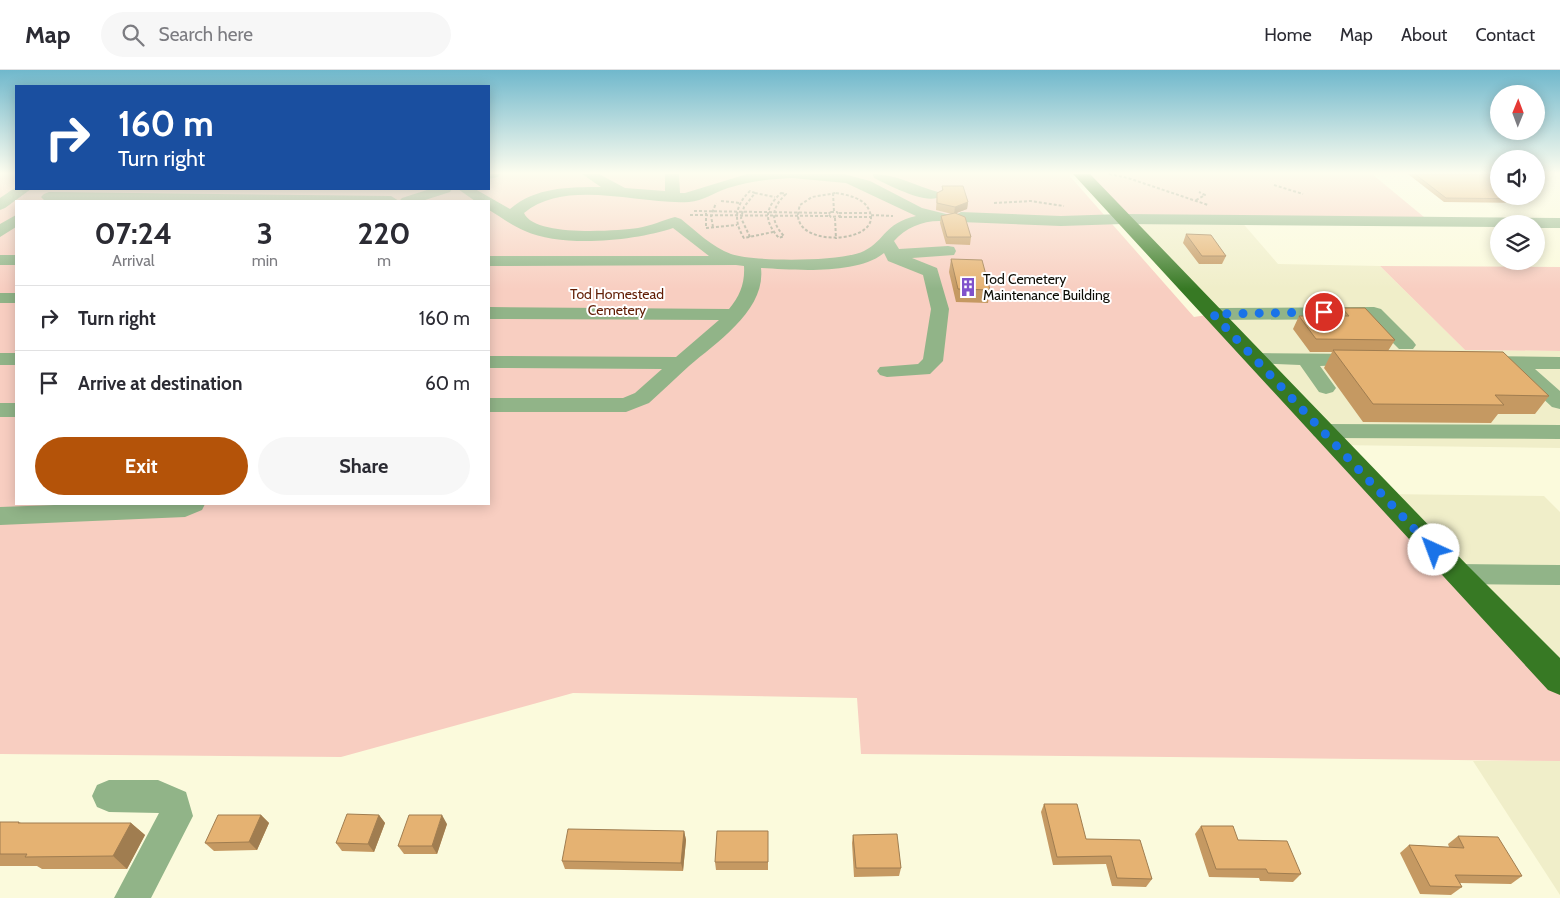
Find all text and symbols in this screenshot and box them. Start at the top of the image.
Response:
search box [101,12,451,57]
text: Map [25,20,71,49]
icon: search [119,21,147,49]
text: Search here [159,23,253,46]
text: Home [1264,24,1312,46]
text: Map [1340,24,1373,46]
text: About [1401,24,1447,46]
text: Contact [1475,24,1535,46]
north arrow [1490,85,1545,140]
map controls [1490,85,1545,270]
text: 160 m [118,102,214,145]
icon: right [35,105,100,170]
text: Turn right [118,145,205,172]
button: sound [1490,150,1545,205]
text: 07:24 [95,215,172,252]
text: 3 [257,215,273,252]
text: 220 [358,215,410,252]
button: layers [1490,215,1545,270]
text: Arrival [112,251,155,270]
text: min [252,251,278,270]
text: m [377,251,391,270]
place label: Tod Cemetery Maintenance Building [983,270,1111,304]
building icon: Tod Cemetery Maintenance Building [957,276,979,298]
park label: Tod Homestead Cemetery [570,285,664,319]
pin [1303,291,1345,333]
icon: arrive [1310,298,1338,326]
icon: right [35,304,63,332]
text: Turn right [78,307,156,330]
text: 160 m [419,307,470,330]
icon: arrive [35,369,63,397]
text: Arrive at destination [78,372,242,395]
text: 60 m [425,372,470,395]
button: Exit [35,437,248,495]
button: Share [258,437,470,495]
position arrow [1407,523,1459,575]

